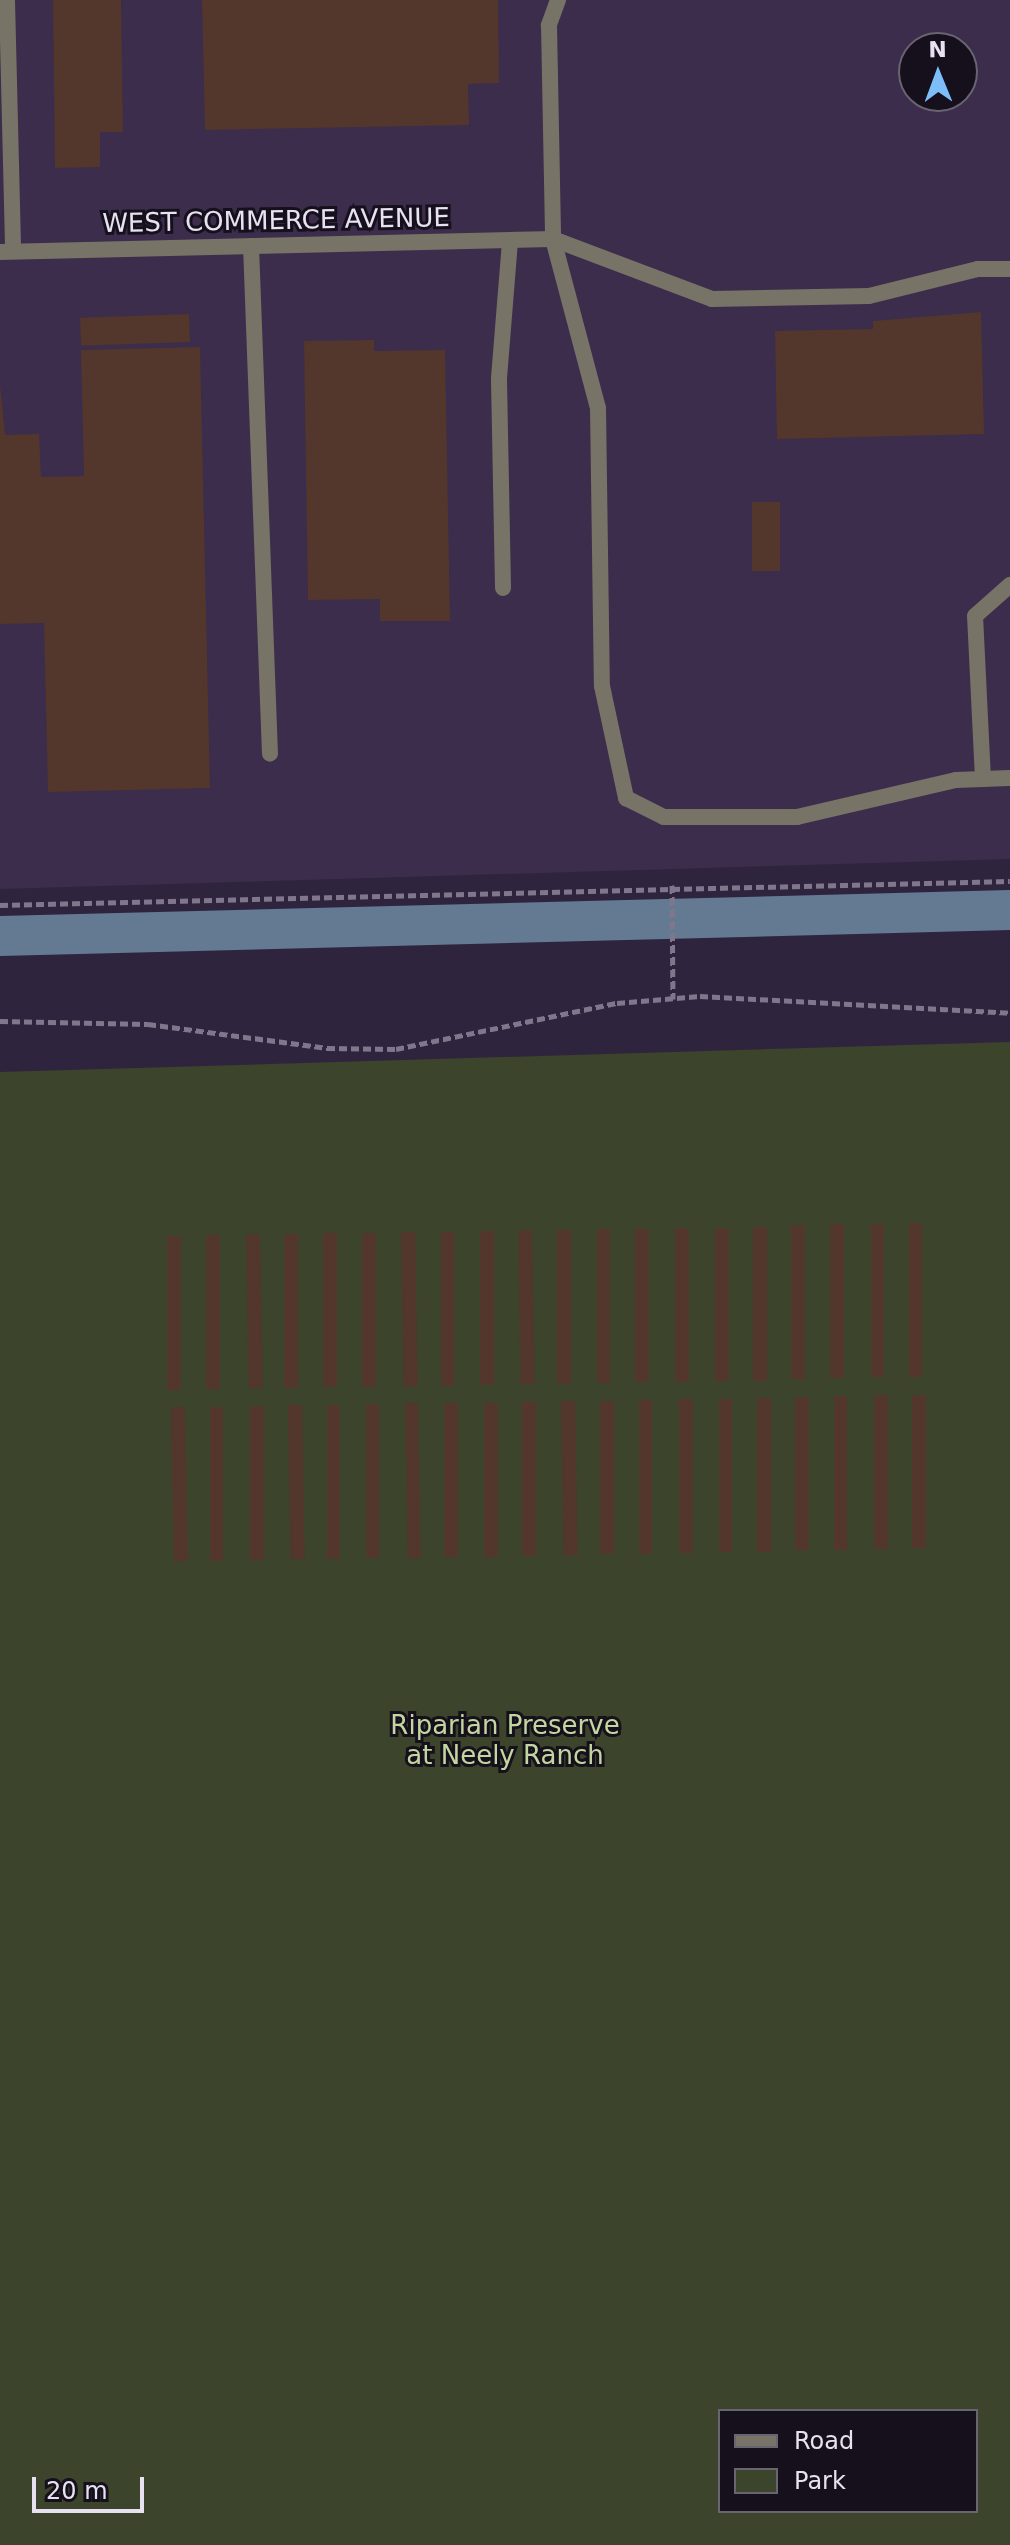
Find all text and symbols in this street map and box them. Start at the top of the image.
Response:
north arrow [898,32,978,112]
text: N [928,37,947,62]
street label: WEST COMMERCE AVENUE [102,202,450,240]
park label: Riparian Preserve at Neely Ranch [390,1710,620,1772]
legend [718,2409,978,2513]
text: Road [794,2427,854,2455]
scale bar [36,2461,148,2511]
text: Park [794,2467,846,2495]
text: 20 m [46,2477,108,2505]

